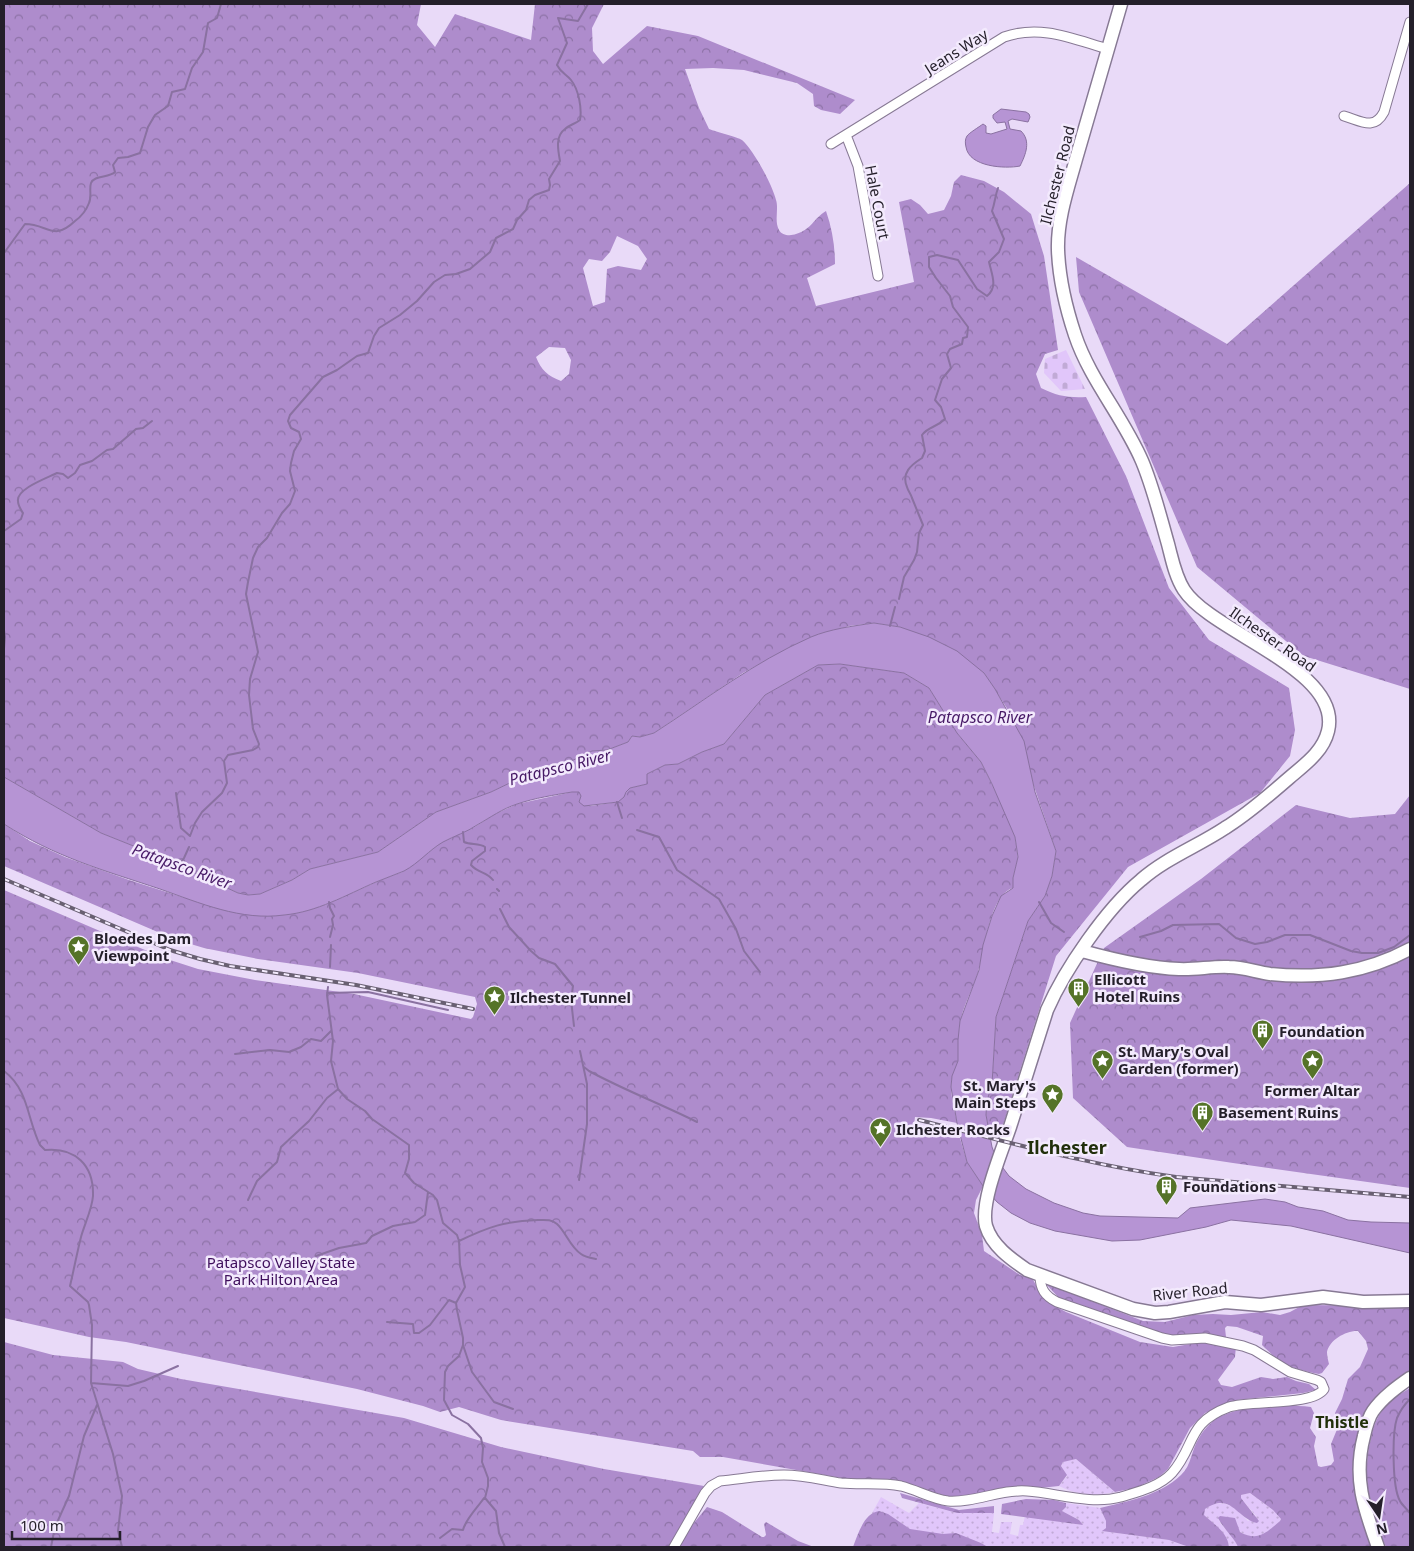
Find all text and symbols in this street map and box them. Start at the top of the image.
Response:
street label: Jeans Way [919,24,992,79]
street label: Ilchester Road [1035,124,1079,226]
street label: Hale Court [861,163,895,241]
street label: Ilchester Road [1226,602,1320,676]
water label: Patapsco River [928,706,1033,728]
water label: Patapsco River [507,744,614,790]
water label: Patapsco River [129,838,235,894]
place label: Bloedes Dam Viewpoint [94,928,191,965]
place icon: Bloedes Dam Viewpoint [66,935,90,966]
place label: Ellicott Hotel Ruins [1094,969,1180,1006]
building icon: Ellicott Hotel Ruins [1066,976,1090,1007]
place icon: Ilchester Tunnel [482,985,506,1016]
place label: Ilchester Tunnel [510,987,631,1007]
building icon: Foundation [1251,1019,1275,1050]
place label: Foundation [1279,1021,1365,1041]
place label: St. Mary's Oval Garden (former) [1118,1041,1239,1078]
place icon: St. Mary's Oval Garden (former) [1090,1048,1114,1079]
place icon: Former Altar [1300,1049,1324,1080]
place label: St. Mary's Main Steps [954,1075,1036,1112]
place label: Former Altar [1264,1080,1360,1100]
place icon: St. Mary's Main Steps [1040,1082,1064,1113]
building icon: Basement Ruins [1190,1100,1214,1131]
place label: Basement Ruins [1218,1102,1339,1122]
place icon: Ilchester Rocks [868,1117,892,1148]
place label: Ilchester Rocks [896,1119,1010,1139]
district label: Ilchester [1027,1135,1107,1159]
building icon: Foundations [1155,1174,1179,1205]
place label: Foundations [1183,1176,1276,1196]
park label: Patapsco Valley State Park Hilton Area [207,1252,355,1289]
street label: River Road [1151,1277,1229,1305]
district label: Thistle [1315,1411,1369,1433]
north arrow [1354,1491,1404,1541]
scale bar [12,1508,120,1540]
text: 100 m [20,1515,64,1535]
text: N [1374,1519,1390,1540]

